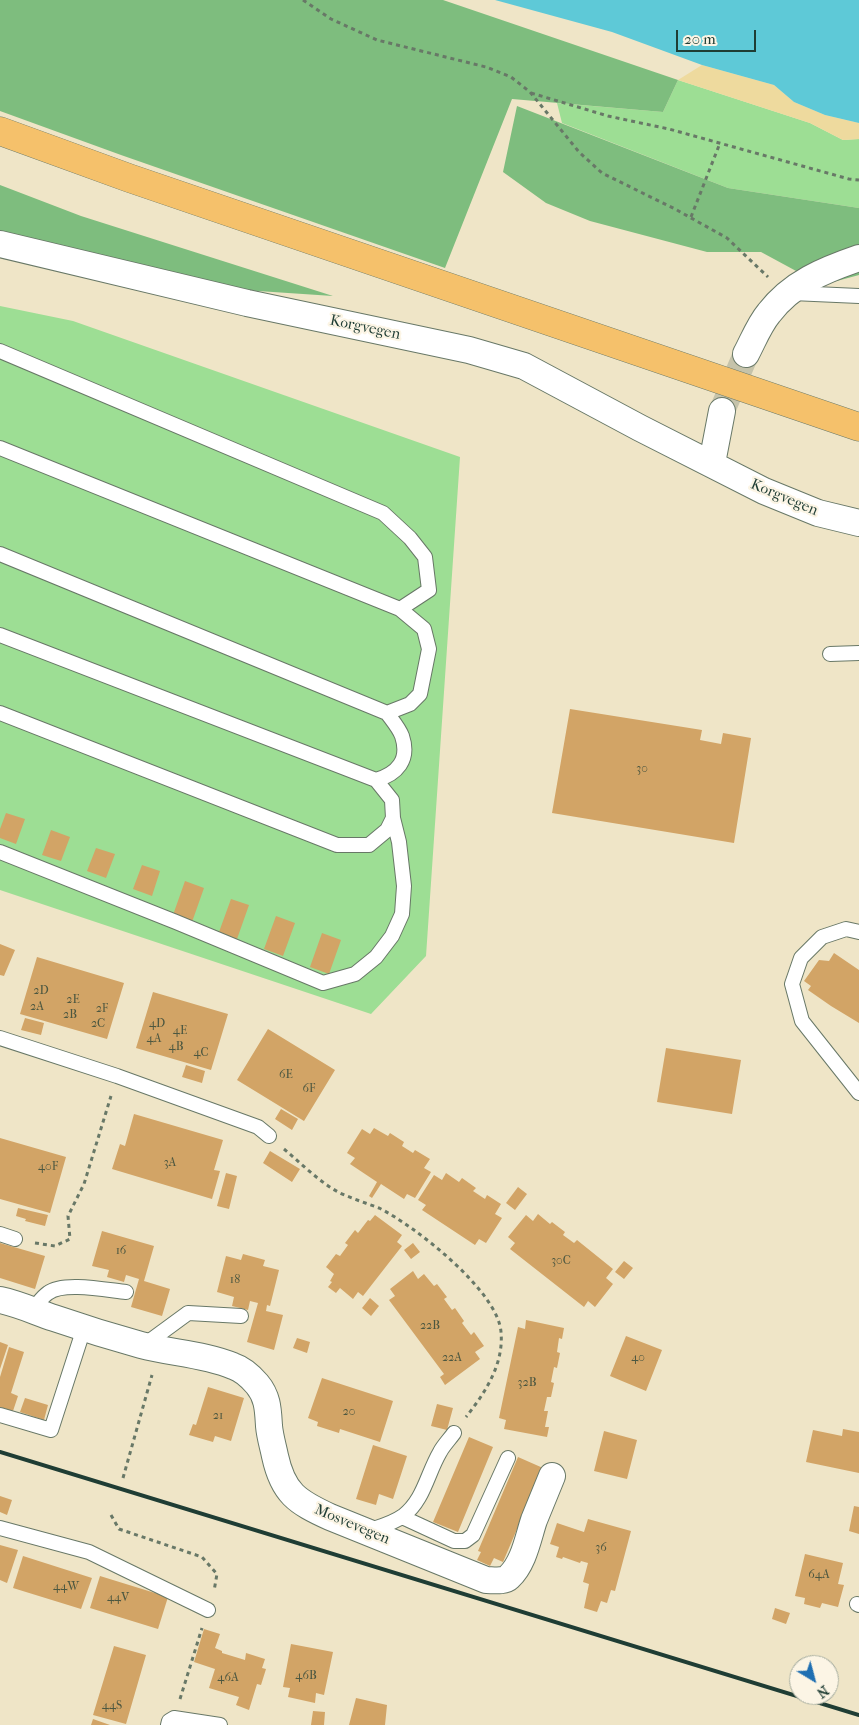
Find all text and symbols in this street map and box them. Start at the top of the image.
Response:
scale bar [679,20,759,52]
text: 20 m [684,30,716,48]
street label: Korgvegen [328,312,402,344]
street label: Korgvegen [748,476,820,520]
house number: 30 [636,762,648,776]
house number: 2D [33,984,49,998]
house number: 2E [66,993,80,1007]
house number: 2A [30,1000,44,1014]
house number: 2F [96,1002,108,1016]
house number: 2B [63,1008,77,1022]
house number: 2C [91,1017,105,1031]
house number: 4D [149,1017,165,1031]
house number: 4E [173,1024,187,1038]
house number: 4A [147,1032,161,1046]
house number: 4B [169,1040,183,1054]
house number: 4C [193,1046,209,1060]
house number: 6E [279,1068,293,1082]
house number: 6F [303,1082,315,1096]
house number: 3A [164,1156,176,1170]
house number: 40F [38,1160,58,1174]
house number: 16 [116,1244,126,1258]
house number: 30C [551,1254,571,1268]
house number: 18 [230,1273,240,1287]
house number: 22B [420,1319,440,1333]
house number: 22A [442,1351,462,1365]
house number: 40 [631,1351,645,1365]
house number: 32B [518,1376,536,1390]
house number: 20 [343,1405,355,1419]
house number: 21 [213,1409,223,1423]
street label: Mosvevegen [312,1501,392,1549]
house number: 36 [595,1541,607,1555]
house number: 64A [808,1568,830,1582]
house number: 44W [53,1580,79,1594]
house number: 44V [107,1591,129,1605]
north arrow [789,1655,839,1705]
house number: 46B [295,1669,317,1683]
house number: 46A [217,1671,239,1685]
text: N [813,1682,832,1702]
house number: 44S [102,1699,122,1713]

